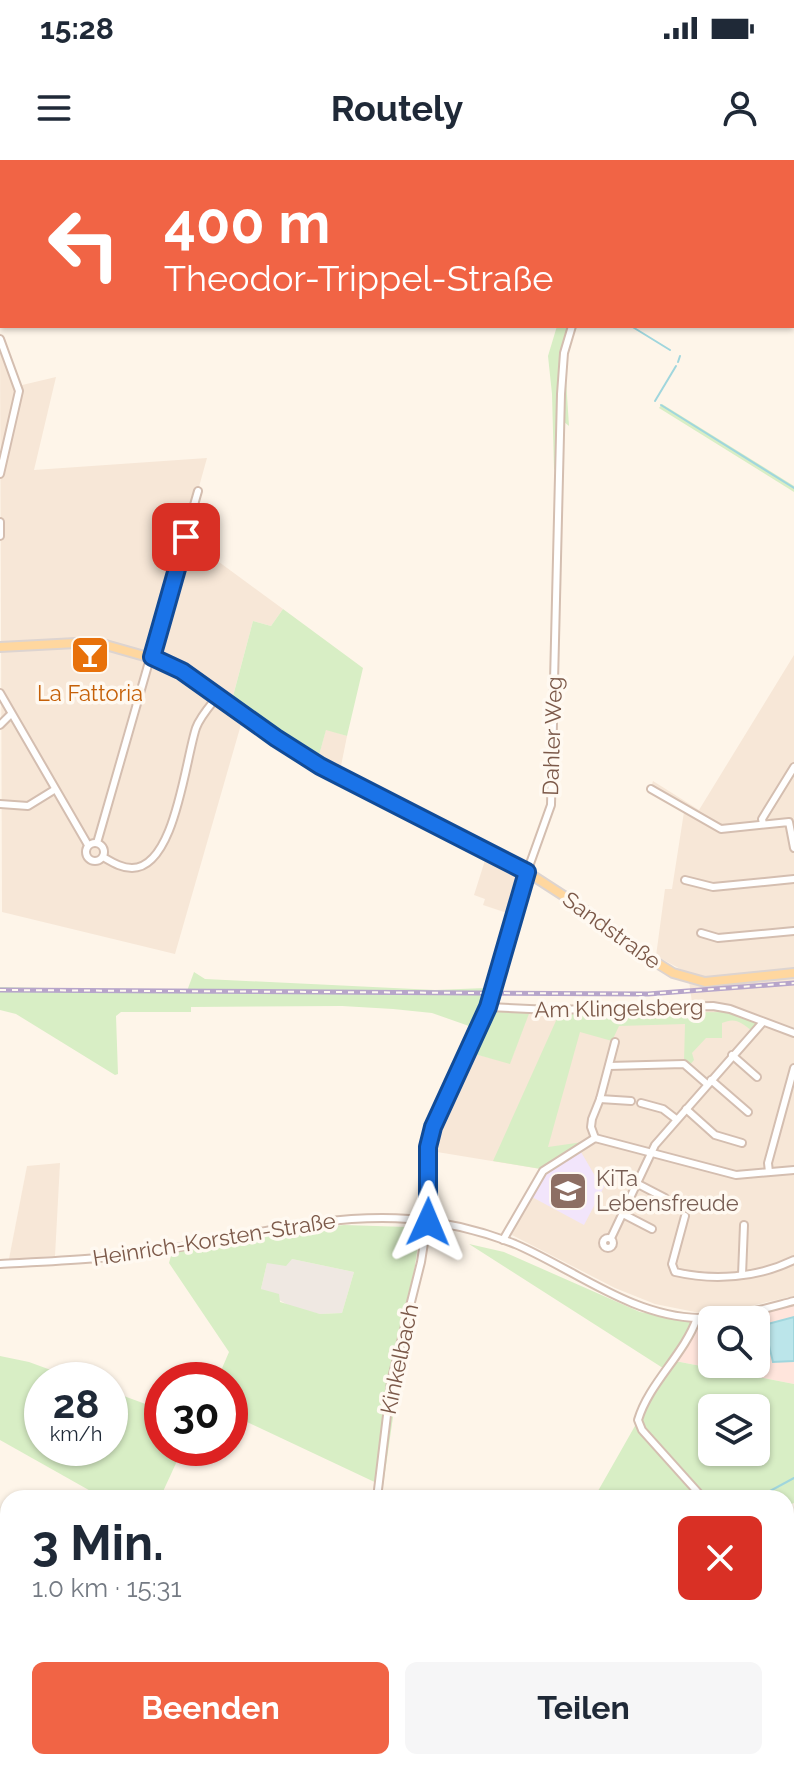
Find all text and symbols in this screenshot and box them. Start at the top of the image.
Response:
text: 15:28 [40,11,114,46]
icon: menu [32,86,76,130]
icon: person [718,86,762,130]
text: Routely [331,87,463,129]
text: 400 m [164,190,330,256]
icon: left [32,192,136,296]
text: Theodor-Trippel-Straße [164,257,553,299]
pin [152,503,220,571]
icon: arrive [164,515,208,559]
bar icon: La Fattoria [69,634,111,676]
street label: Dahler Weg [537,676,567,796]
place label: La Fattoria [37,680,143,706]
street label: Sandstraße [558,886,666,974]
street label: Am Klingelsberg [534,994,704,1022]
place label: KiTa Lebensfreude [596,1165,739,1216]
school or university icon: KiTa Lebensfreude [547,1170,589,1212]
position arrow [386,1180,470,1264]
street label: Heinrich-Korsten-Straße [91,1207,337,1271]
street label: Kinkelbach [375,1301,423,1417]
map controls [698,1306,770,1466]
button: search [698,1306,770,1378]
speed limit sign: 30 [144,1362,248,1466]
text: 28 [53,1380,99,1427]
button: layers [698,1394,770,1466]
text: km/h [50,1422,102,1446]
text: 3 Min. [32,1515,164,1571]
button: close [678,1516,762,1600]
text: 1.0 km · 15:31 [32,1573,182,1603]
button: Beenden [32,1662,389,1754]
button: Teilen [405,1662,762,1754]

